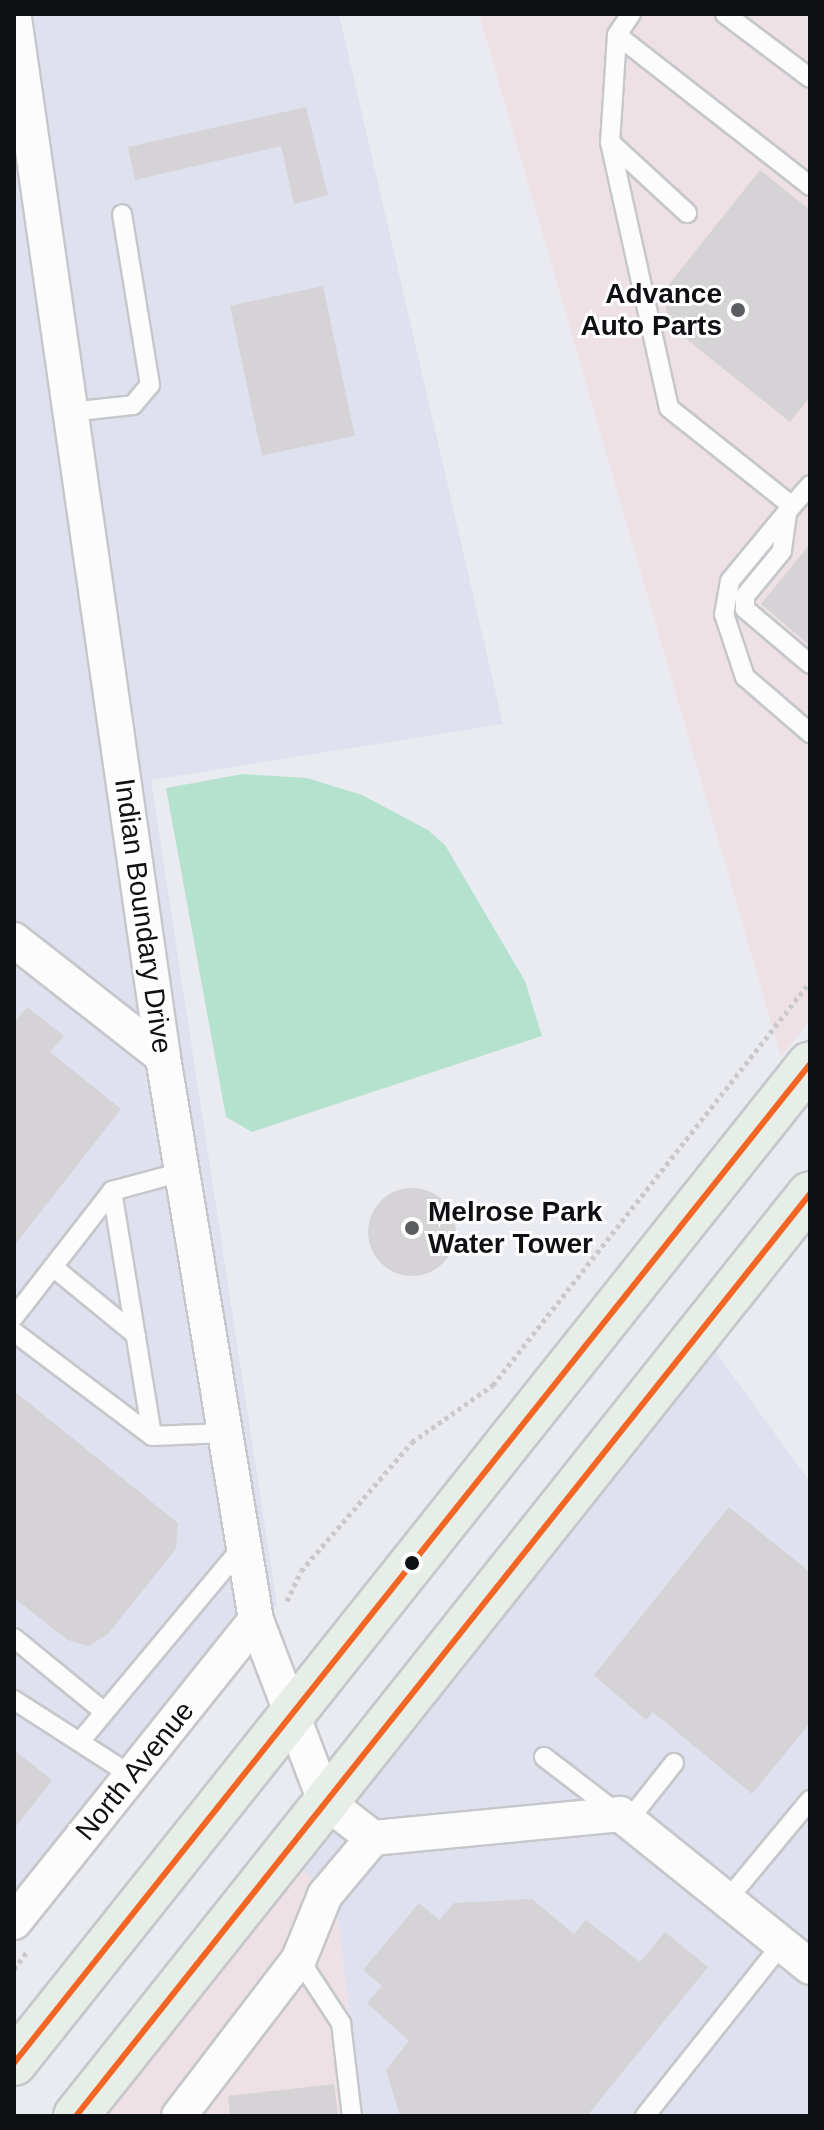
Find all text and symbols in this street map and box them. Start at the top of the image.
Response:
place label: Advance Auto Parts [580,277,722,343]
marker: Advance Auto Parts [729,301,747,319]
street label: Indian Boundary Drive [107,776,179,1056]
place label: Melrose Park Water Tower [428,1195,602,1261]
marker: Melrose Park Water Tower [403,1219,421,1237]
unlabelled marker [404,1555,420,1571]
street label: North Avenue [68,1694,202,1848]

